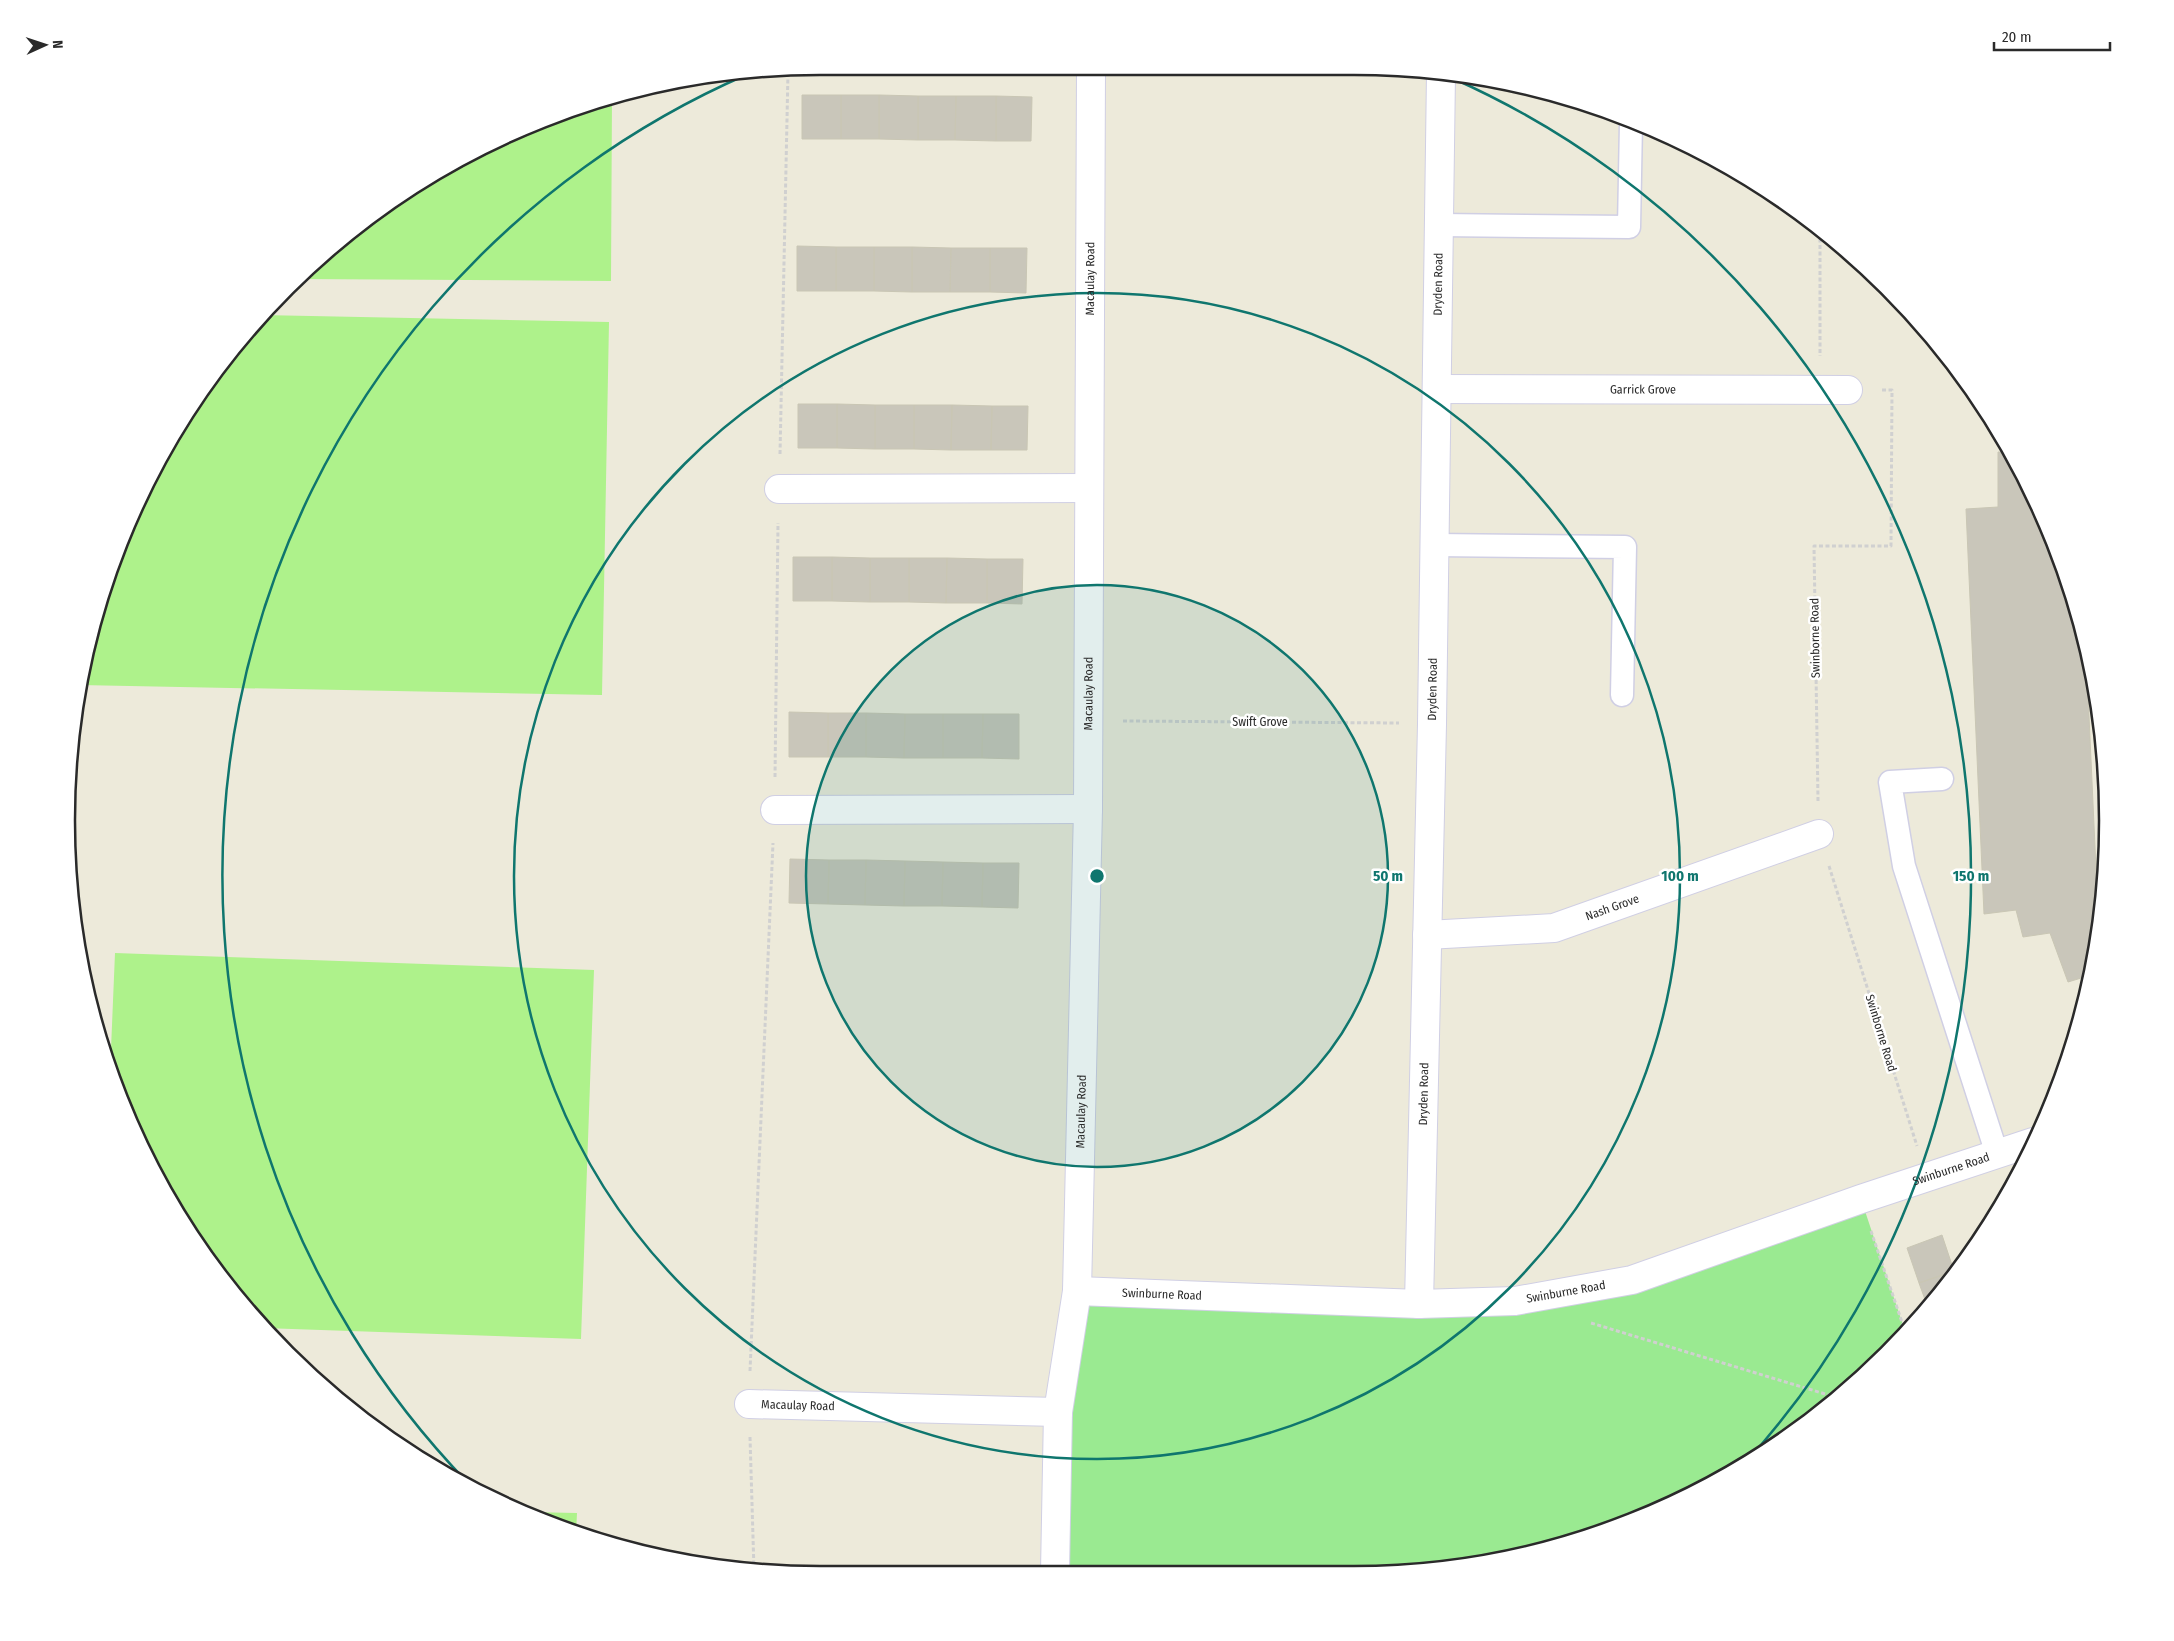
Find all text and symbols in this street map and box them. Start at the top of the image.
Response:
north arrow [20,20,70,70]
scale bar [1994,20,2110,52]
text: 20 m [2002,28,2032,46]
text: N [49,40,66,49]
street label: Macaulay Road [1083,242,1097,315]
street label: Dryden Road [1431,253,1446,316]
street label: Garrick Grove [1610,382,1676,397]
street label: Swinborne Road [1807,598,1823,678]
street label: Macaulay Road [1081,657,1096,730]
street label: Dryden Road [1425,658,1440,721]
street label: Swift Grove [1232,715,1288,729]
centre of rings [1088,867,1106,885]
text: 50 m [1373,867,1403,885]
text: 100 m [1661,867,1699,885]
text: 150 m [1953,867,1989,885]
street label: Nash Grove [1584,891,1641,923]
street label: Swinborne Road [1863,993,1899,1073]
street label: Dryden Road [1416,1062,1431,1126]
street label: Macaulay Road [1073,1075,1089,1148]
street label: Swinburne Road [1911,1150,1991,1188]
street label: Swinburne Road [1525,1278,1607,1306]
street label: Swinburne Road [1122,1286,1202,1303]
street label: Macaulay Road [761,1397,835,1413]

